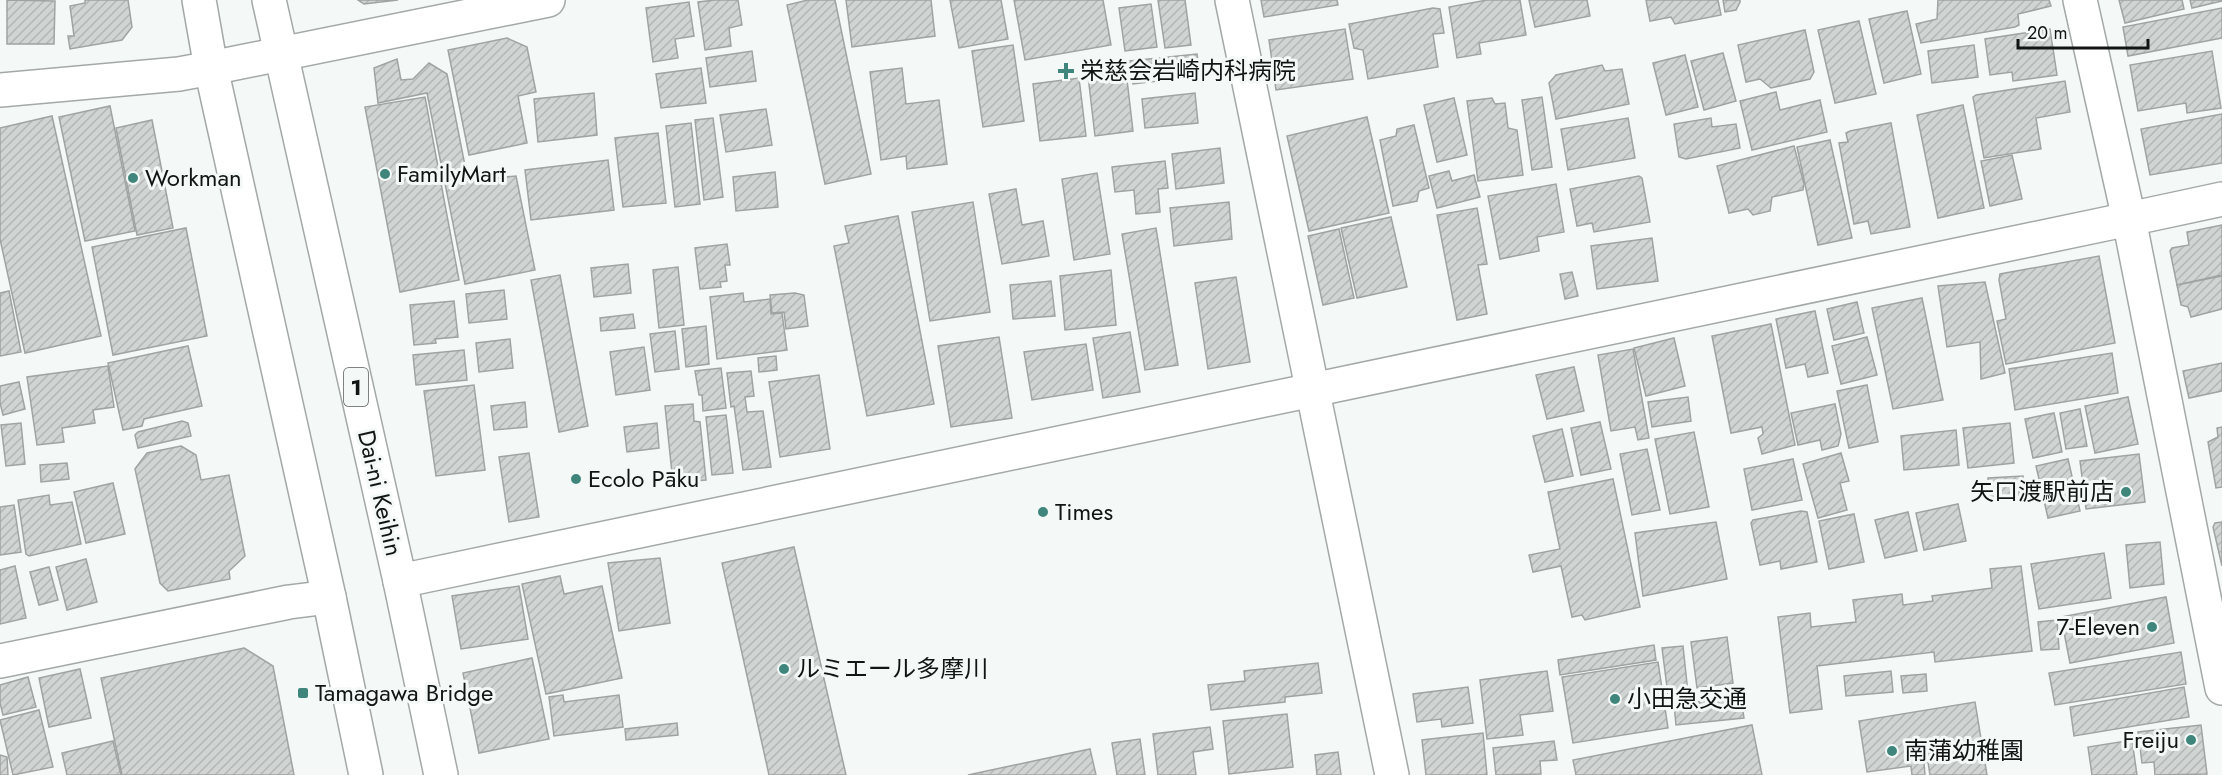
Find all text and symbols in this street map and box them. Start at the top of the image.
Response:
scale bar [2018,12,2148,50]
text: 20 m [2027,20,2067,46]
place label: 栄慈会岩崎内科病院 [1080,53,1296,88]
marker: 栄慈会岩崎内科病院 [1057,62,1075,80]
place label: FamilyMart [397,156,506,191]
place label: Workman [145,160,242,195]
marker: FamilyMart [378,167,392,181]
marker: Workman [126,171,140,185]
road number: 1 [344,368,368,406]
street label: Dai-ni Keihin [349,427,412,559]
place label: Ecolo Pāku [588,461,699,496]
marker: Ecolo Pāku [569,472,583,486]
place label: 矢口渡駅前店 [1970,474,2114,509]
marker: 矢口渡駅前店 [2119,485,2133,499]
place label: Times [1055,494,1113,529]
marker: Times [1036,505,1050,519]
place label: 7-Eleven [2056,609,2140,644]
marker: 7-Eleven [2145,620,2159,634]
place label: ルミエール多摩川 [796,651,988,686]
marker: ルミエール多摩川 [777,662,791,676]
place label: Tamagawa Bridge [315,675,493,710]
place label: 小田急交通 [1627,681,1747,716]
marker: Tamagawa Bridge [296,686,310,700]
marker: 小田急交通 [1608,692,1622,706]
place label: Freiju [2122,722,2179,757]
place label: 南蒲幼稚園 [1904,733,2024,768]
marker: Freiju [2184,733,2198,747]
marker: 南蒲幼稚園 [1885,744,1899,758]

